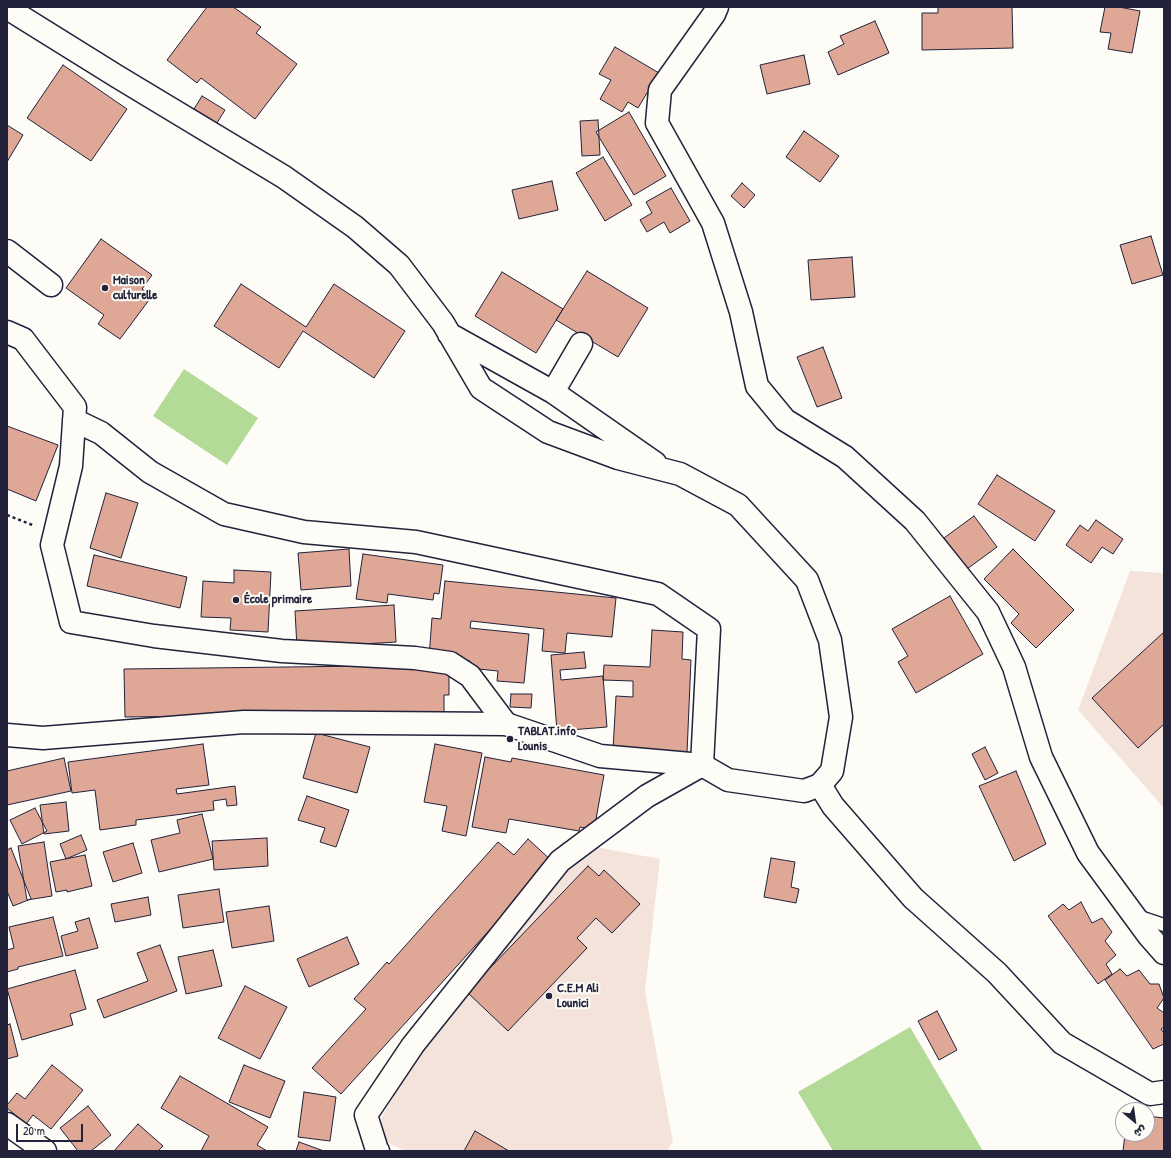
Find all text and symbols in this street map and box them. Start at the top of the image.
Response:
place label: Maison culturelle [113,273,157,304]
marker: Maison culturelle [100,283,110,293]
place label: École primaire [244,592,312,608]
marker: École primaire [231,595,241,605]
place label: TABLAT.info Lounis [518,724,576,755]
marker: TABLAT.info Lounis [505,734,515,744]
place label: C.E.M Ali Lounici [557,981,599,1012]
marker: C.E.M Ali Lounici [544,991,554,1001]
north arrow [1115,1102,1155,1142]
scale bar [18,1116,85,1142]
text: 20 m [23,1122,45,1139]
text: ش [1132,1123,1149,1141]

